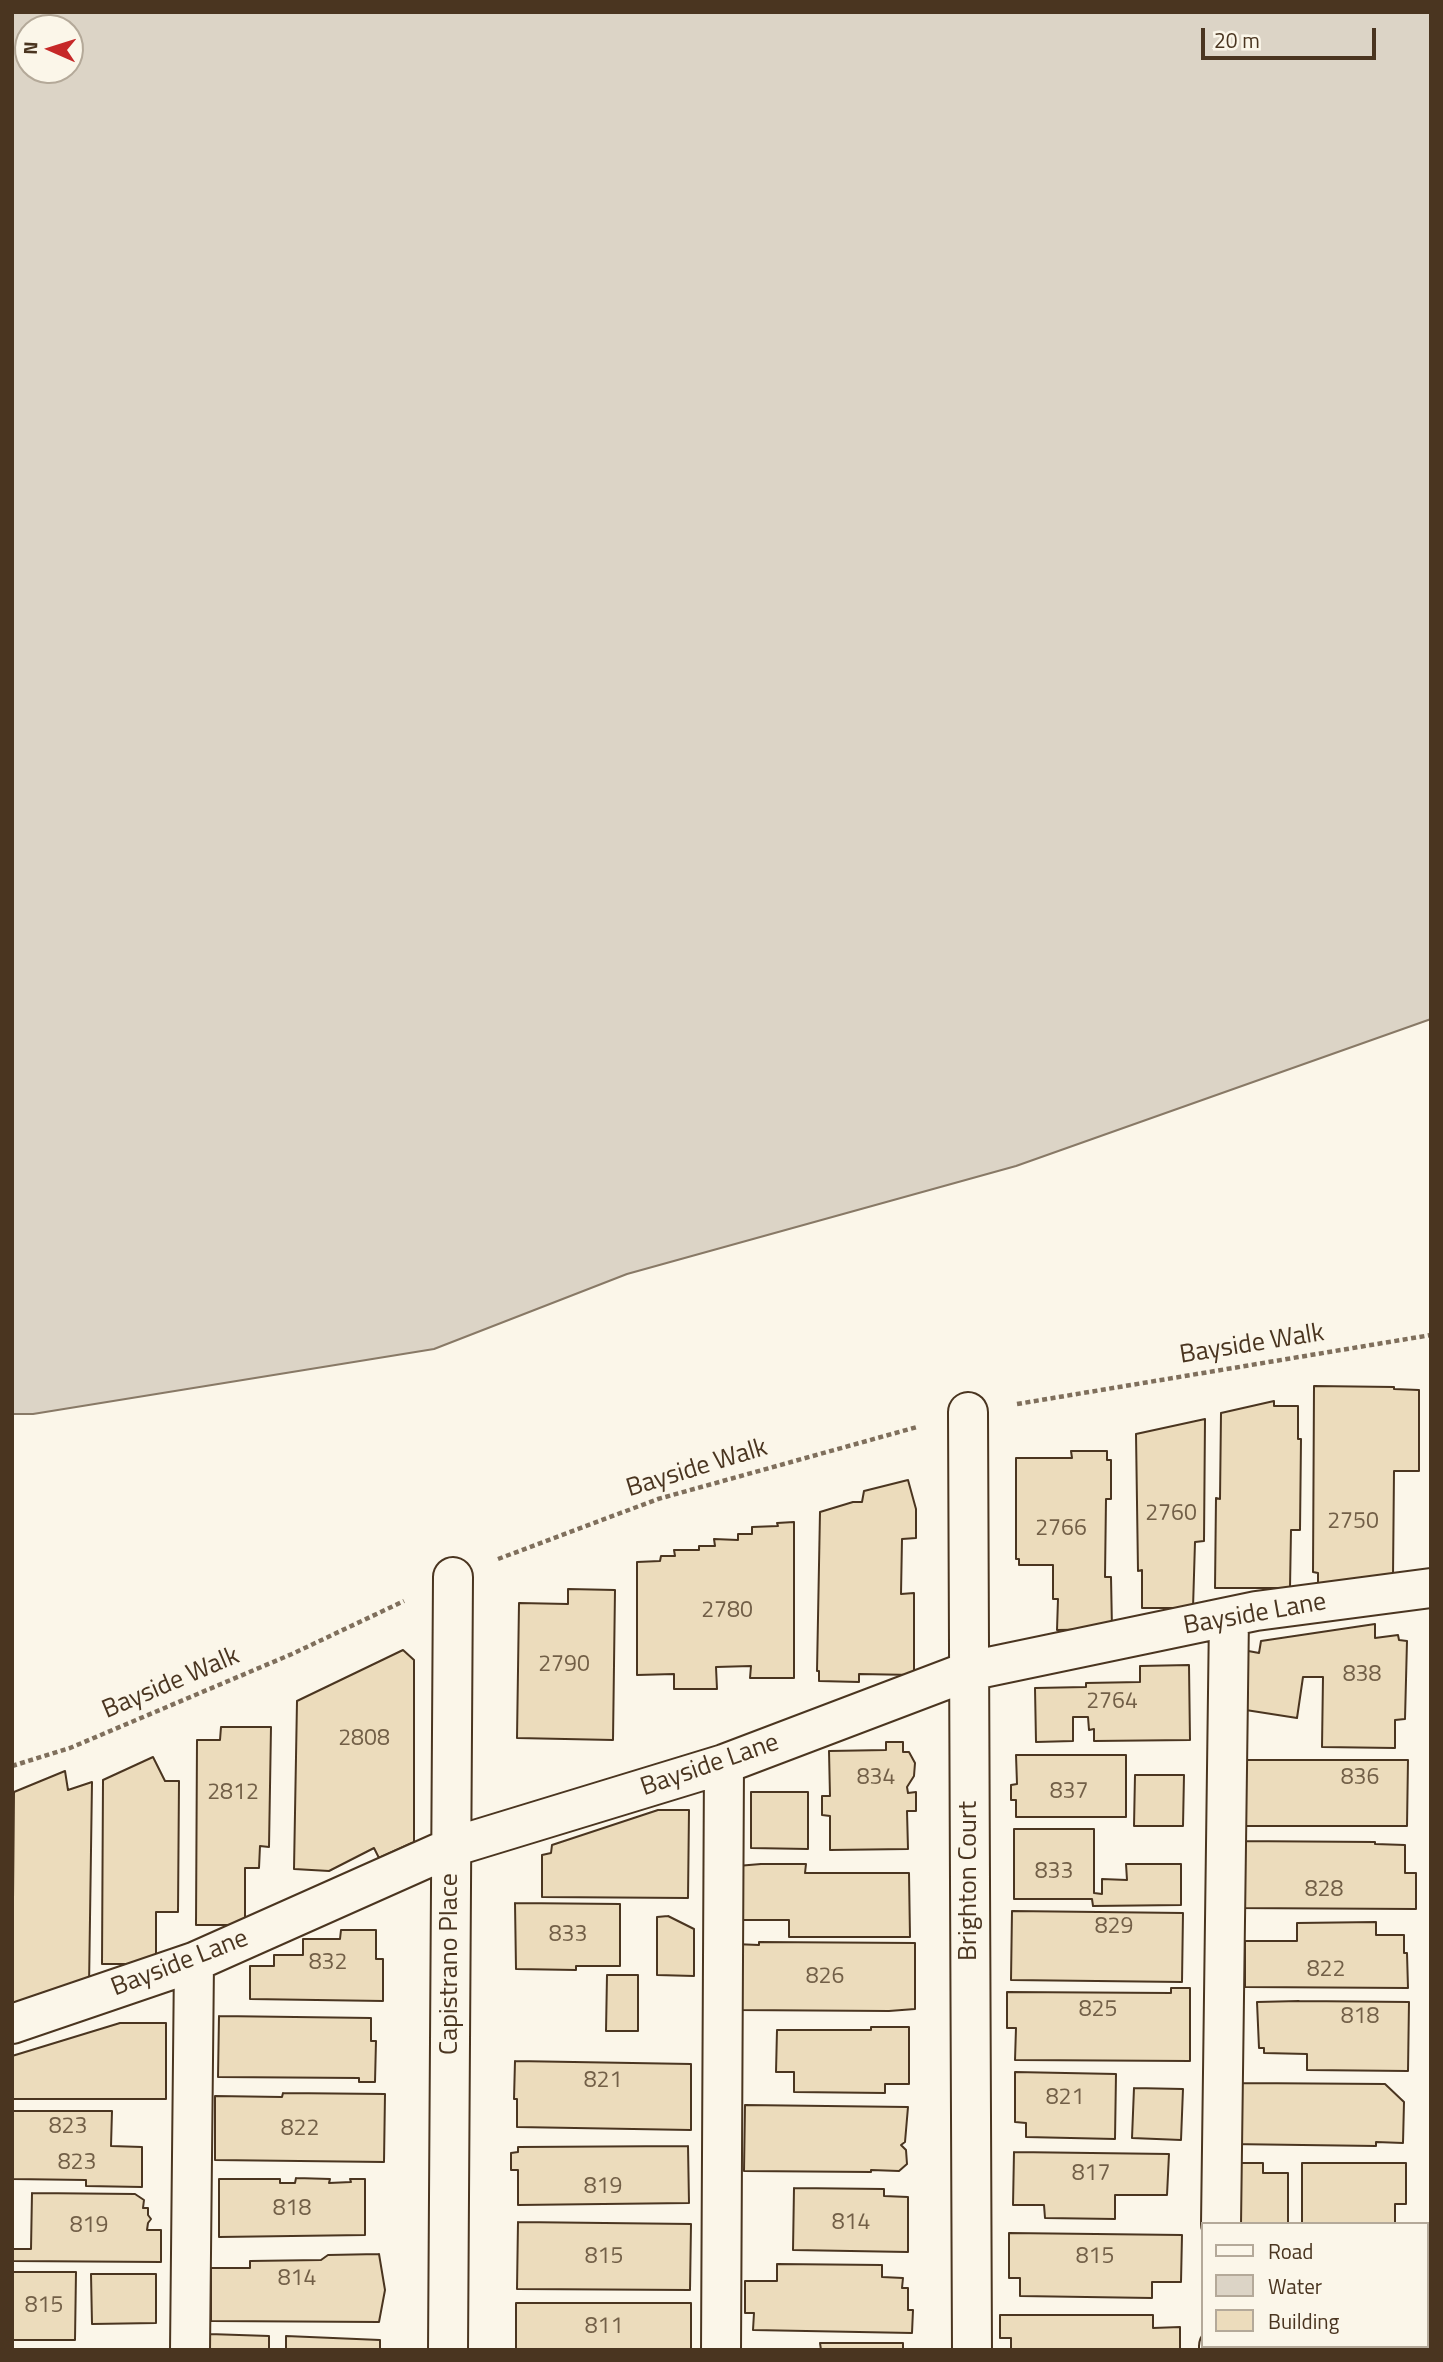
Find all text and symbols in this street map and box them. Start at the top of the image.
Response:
north arrow [14,14,84,84]
scale bar [1205,14,1380,58]
text: 20 m [1214,24,1260,56]
text: N [15,41,44,55]
street label: Bayside Walk [1178,1318,1326,1372]
street label: Bayside Walk [623,1433,771,1505]
house number: 2760 [1145,1500,1197,1528]
house number: 2750 [1327,1508,1379,1536]
house number: 2766 [1035,1515,1087,1543]
street label: Bayside Lane [1181,1587,1329,1643]
house number: 2780 [701,1597,753,1625]
street label: Bayside Walk [98,1641,244,1727]
house number: 2790 [538,1651,590,1679]
house number: 838 [1343,1661,1381,1689]
house number: 2764 [1086,1688,1138,1716]
house number: 2808 [338,1725,390,1753]
street label: Bayside Lane [637,1728,783,1804]
house number: 834 [857,1764,895,1792]
house number: 836 [1341,1764,1379,1792]
house number: 837 [1050,1778,1088,1806]
house number: 2812 [207,1779,259,1807]
street label: Brighton Court [954,1801,986,1961]
house number: 833 [1035,1858,1073,1886]
street label: Capistrano Place [435,1873,467,2055]
house number: 828 [1305,1876,1343,1904]
house number: 829 [1095,1913,1133,1941]
house number: 833 [549,1921,587,1949]
street label: Bayside Lane [107,1924,253,2004]
house number: 832 [309,1949,347,1977]
house number: 822 [1307,1956,1345,1984]
house number: 826 [806,1963,844,1991]
house number: 825 [1079,1996,1117,2024]
house number: 818 [1341,2003,1379,2031]
house number: 821 [584,2067,622,2095]
house number: 821 [1046,2084,1084,2112]
house number: 823 [49,2113,87,2141]
house number: 822 [281,2115,319,2143]
house number: 823 [58,2149,96,2177]
house number: 817 [1072,2160,1110,2188]
house number: 819 [584,2173,622,2201]
house number: 818 [273,2195,311,2223]
house number: 814 [832,2209,870,2237]
house number: 819 [70,2212,108,2240]
legend [1202,2222,1429,2348]
text: Road [1268,2235,1313,2267]
house number: 815 [585,2243,623,2271]
house number: 815 [1076,2243,1114,2271]
house number: 814 [278,2265,316,2293]
text: Water [1268,2270,1322,2302]
house number: 815 [25,2292,63,2320]
text: Building [1268,2305,1339,2337]
house number: 811 [585,2313,623,2341]

